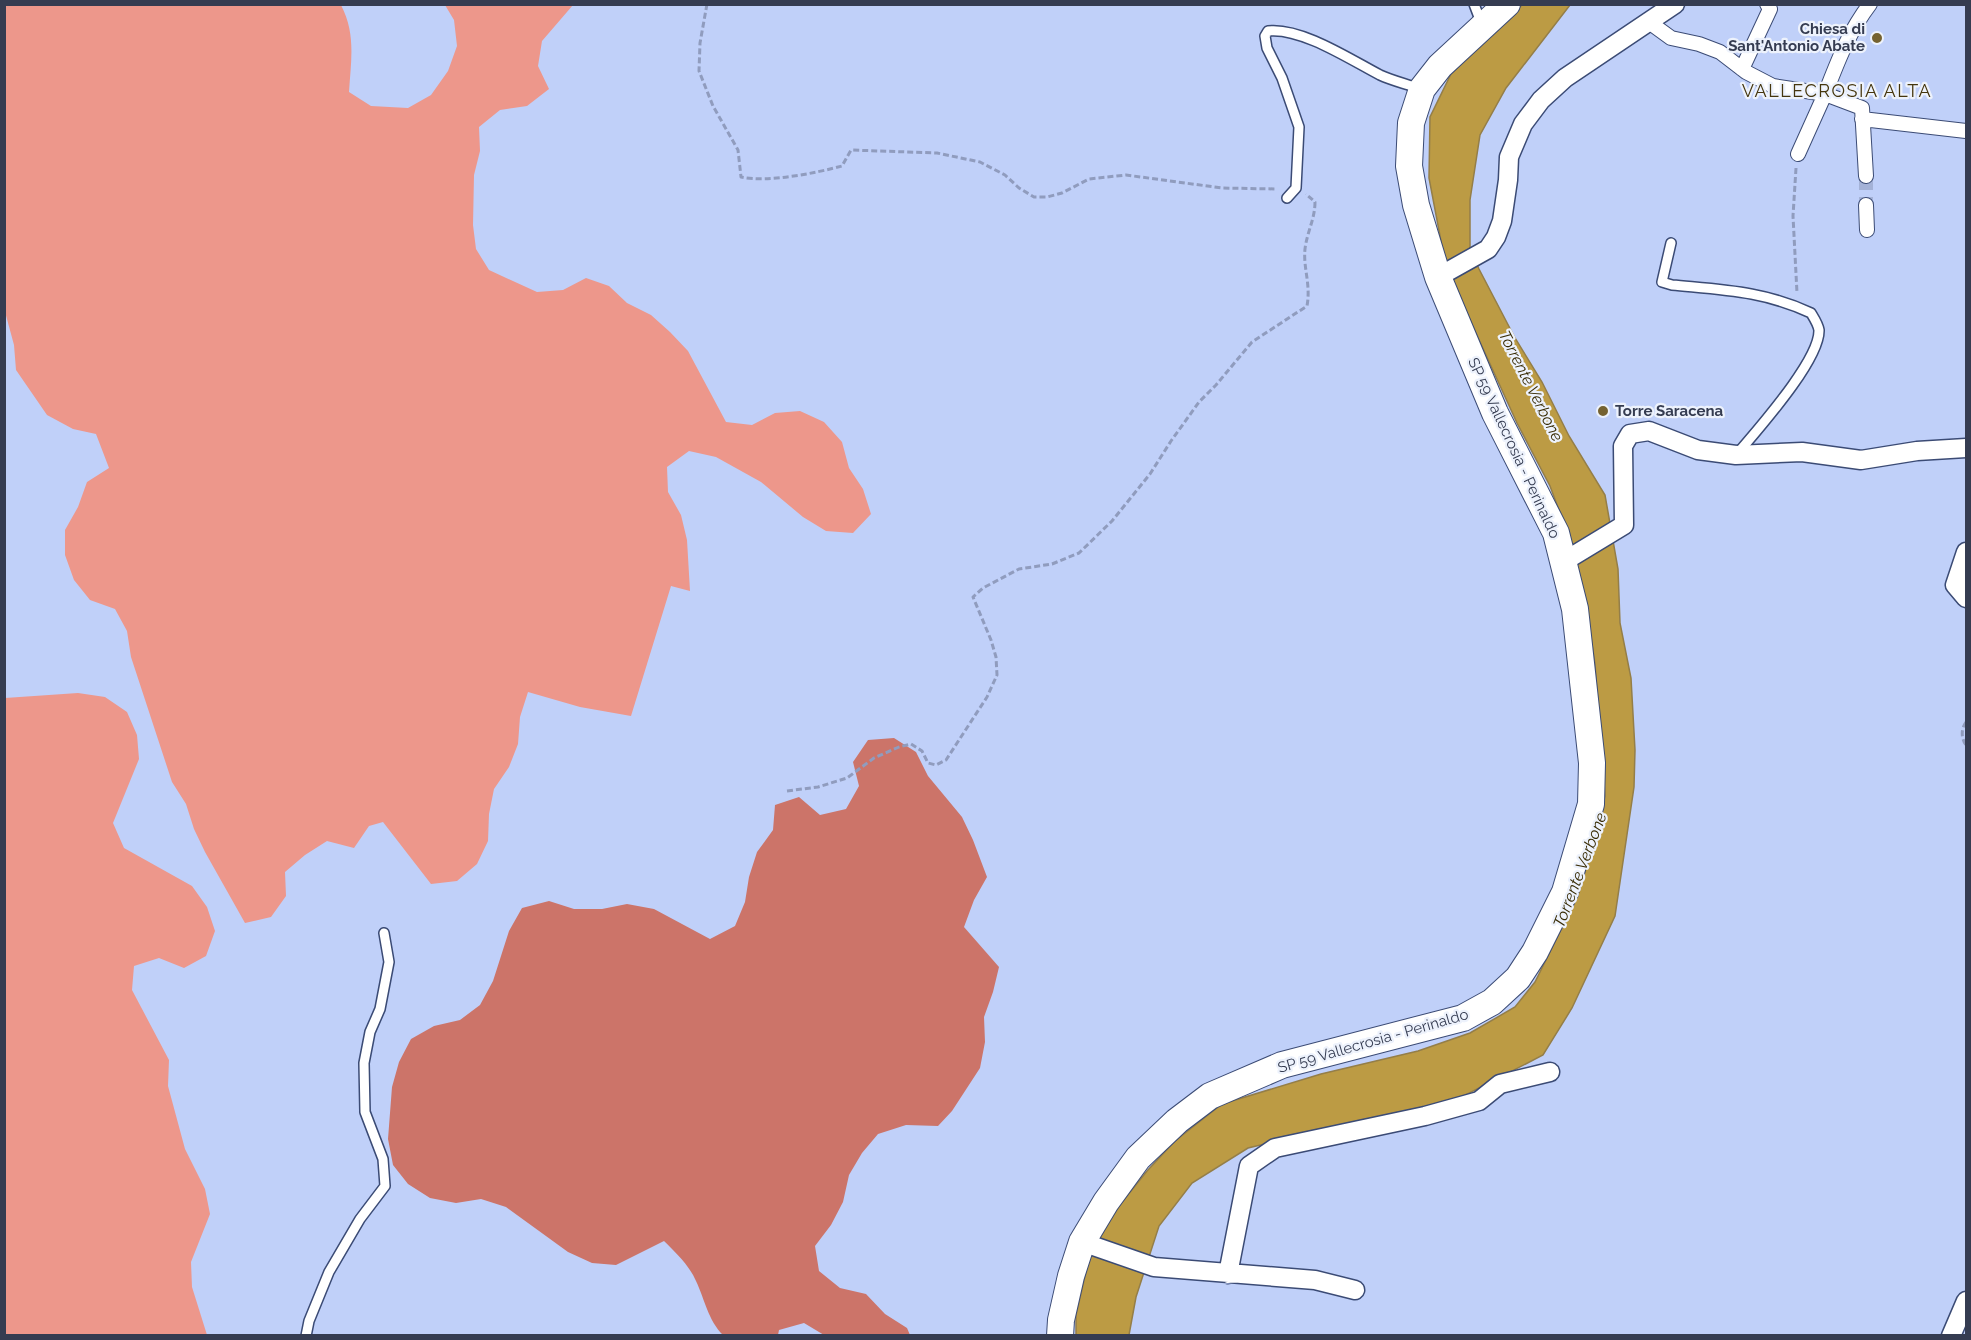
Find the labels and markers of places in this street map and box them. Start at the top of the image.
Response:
place label: Chiesa di Sant'Antonio Abate [1728,20,1865,55]
marker: Chiesa di Sant'Antonio Abate [1870,31,1884,45]
place label: Torre Saracena [1615,402,1724,420]
marker: Torre Saracena [1596,404,1610,418]

